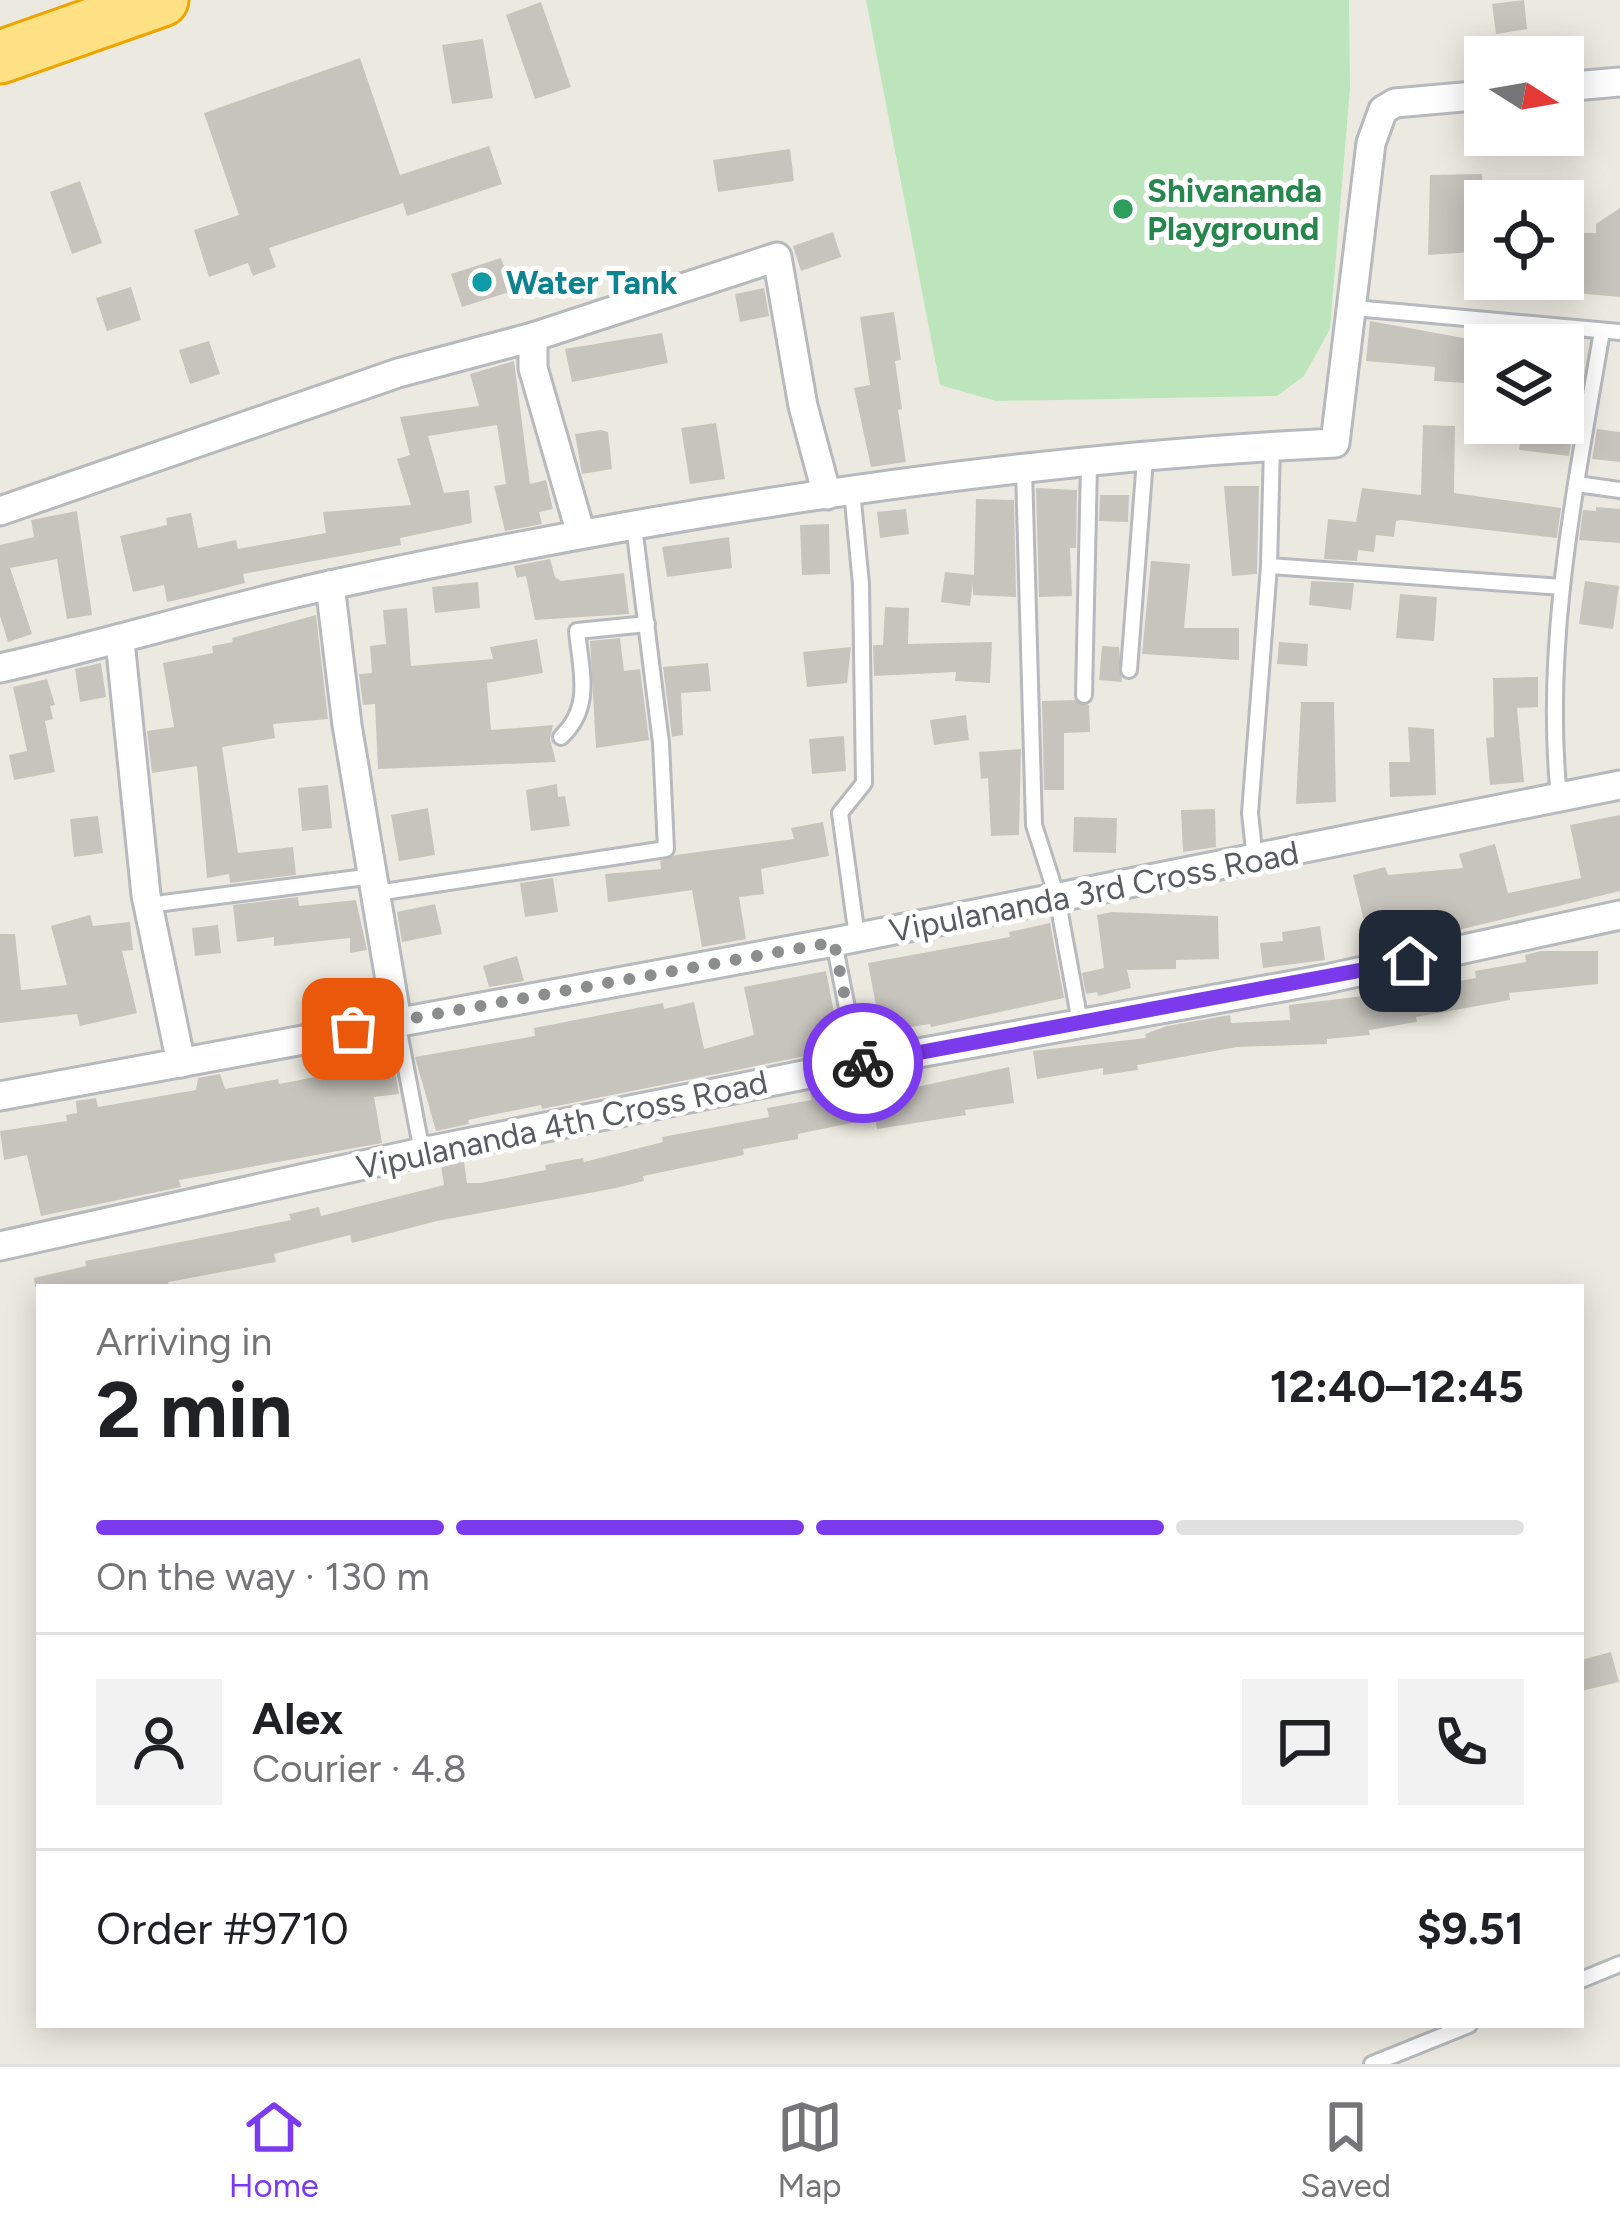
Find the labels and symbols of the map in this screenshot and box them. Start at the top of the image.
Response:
north arrow [1464,36,1584,156]
place label: Shivananda Playground [1147,171,1322,248]
marker: Shivananda Playground [1110,196,1136,222]
place label: Water Tank [506,263,678,302]
marker: Water Tank [469,269,495,295]
street label: Vipulananda 3rd Cross Road [886,833,1302,950]
pin [1359,910,1461,1012]
pin [302,978,404,1080]
courier [803,1003,923,1123]
street label: Vipulananda 4th Cross Road [353,1062,771,1187]

